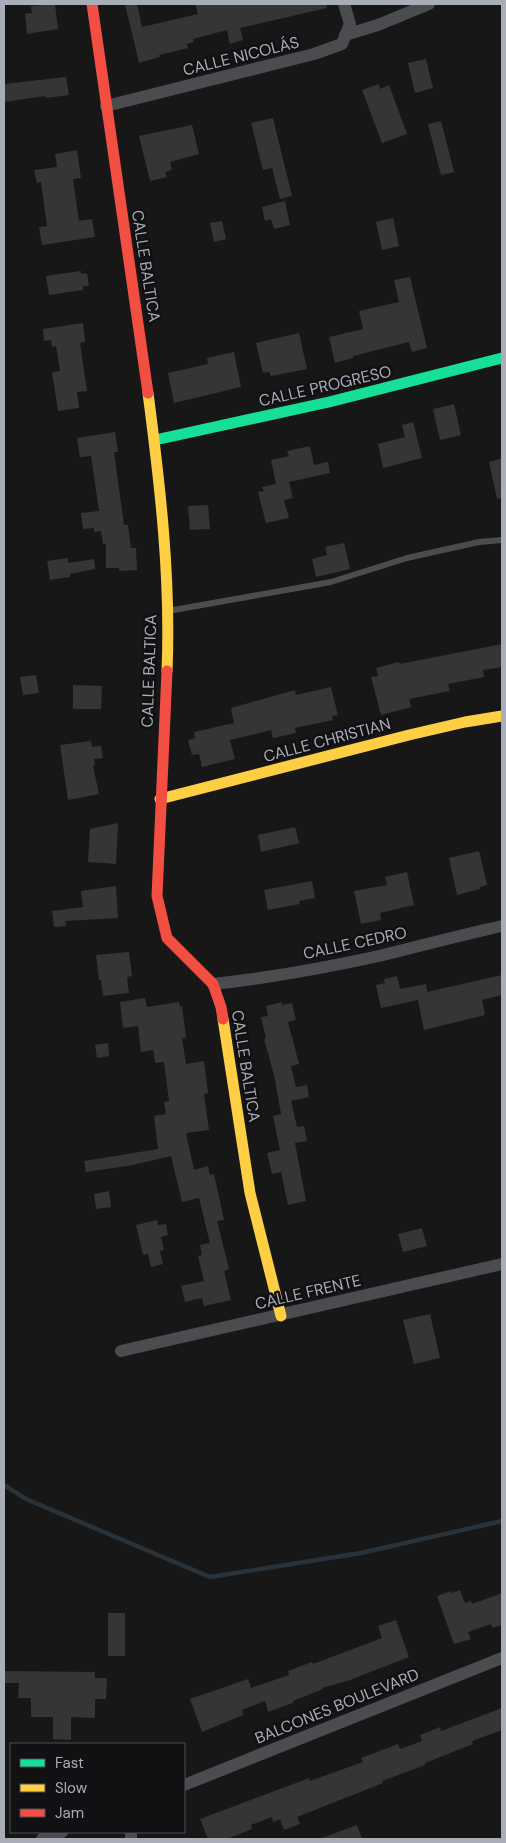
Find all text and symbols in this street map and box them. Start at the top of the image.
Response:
street label: CALLE NICOLÁS [181,31,301,81]
street label: CALLE BALTICA [127,208,165,324]
street label: CALLE PROGRESO [257,361,393,411]
street label: CALLE BALTICA [137,614,161,728]
street label: CALLE CHRISTIAN [261,713,393,767]
street label: CALLE CEDRO [301,922,409,964]
street label: CALLE BALTICA [227,1008,265,1124]
street label: CALLE FRENTE [253,1270,363,1314]
street label: BALCONES BOULEVARD [252,1663,422,1749]
legend [10,1743,185,1833]
text: Fast [55,1753,84,1773]
text: Slow [55,1778,88,1798]
text: Jam [55,1803,84,1823]

